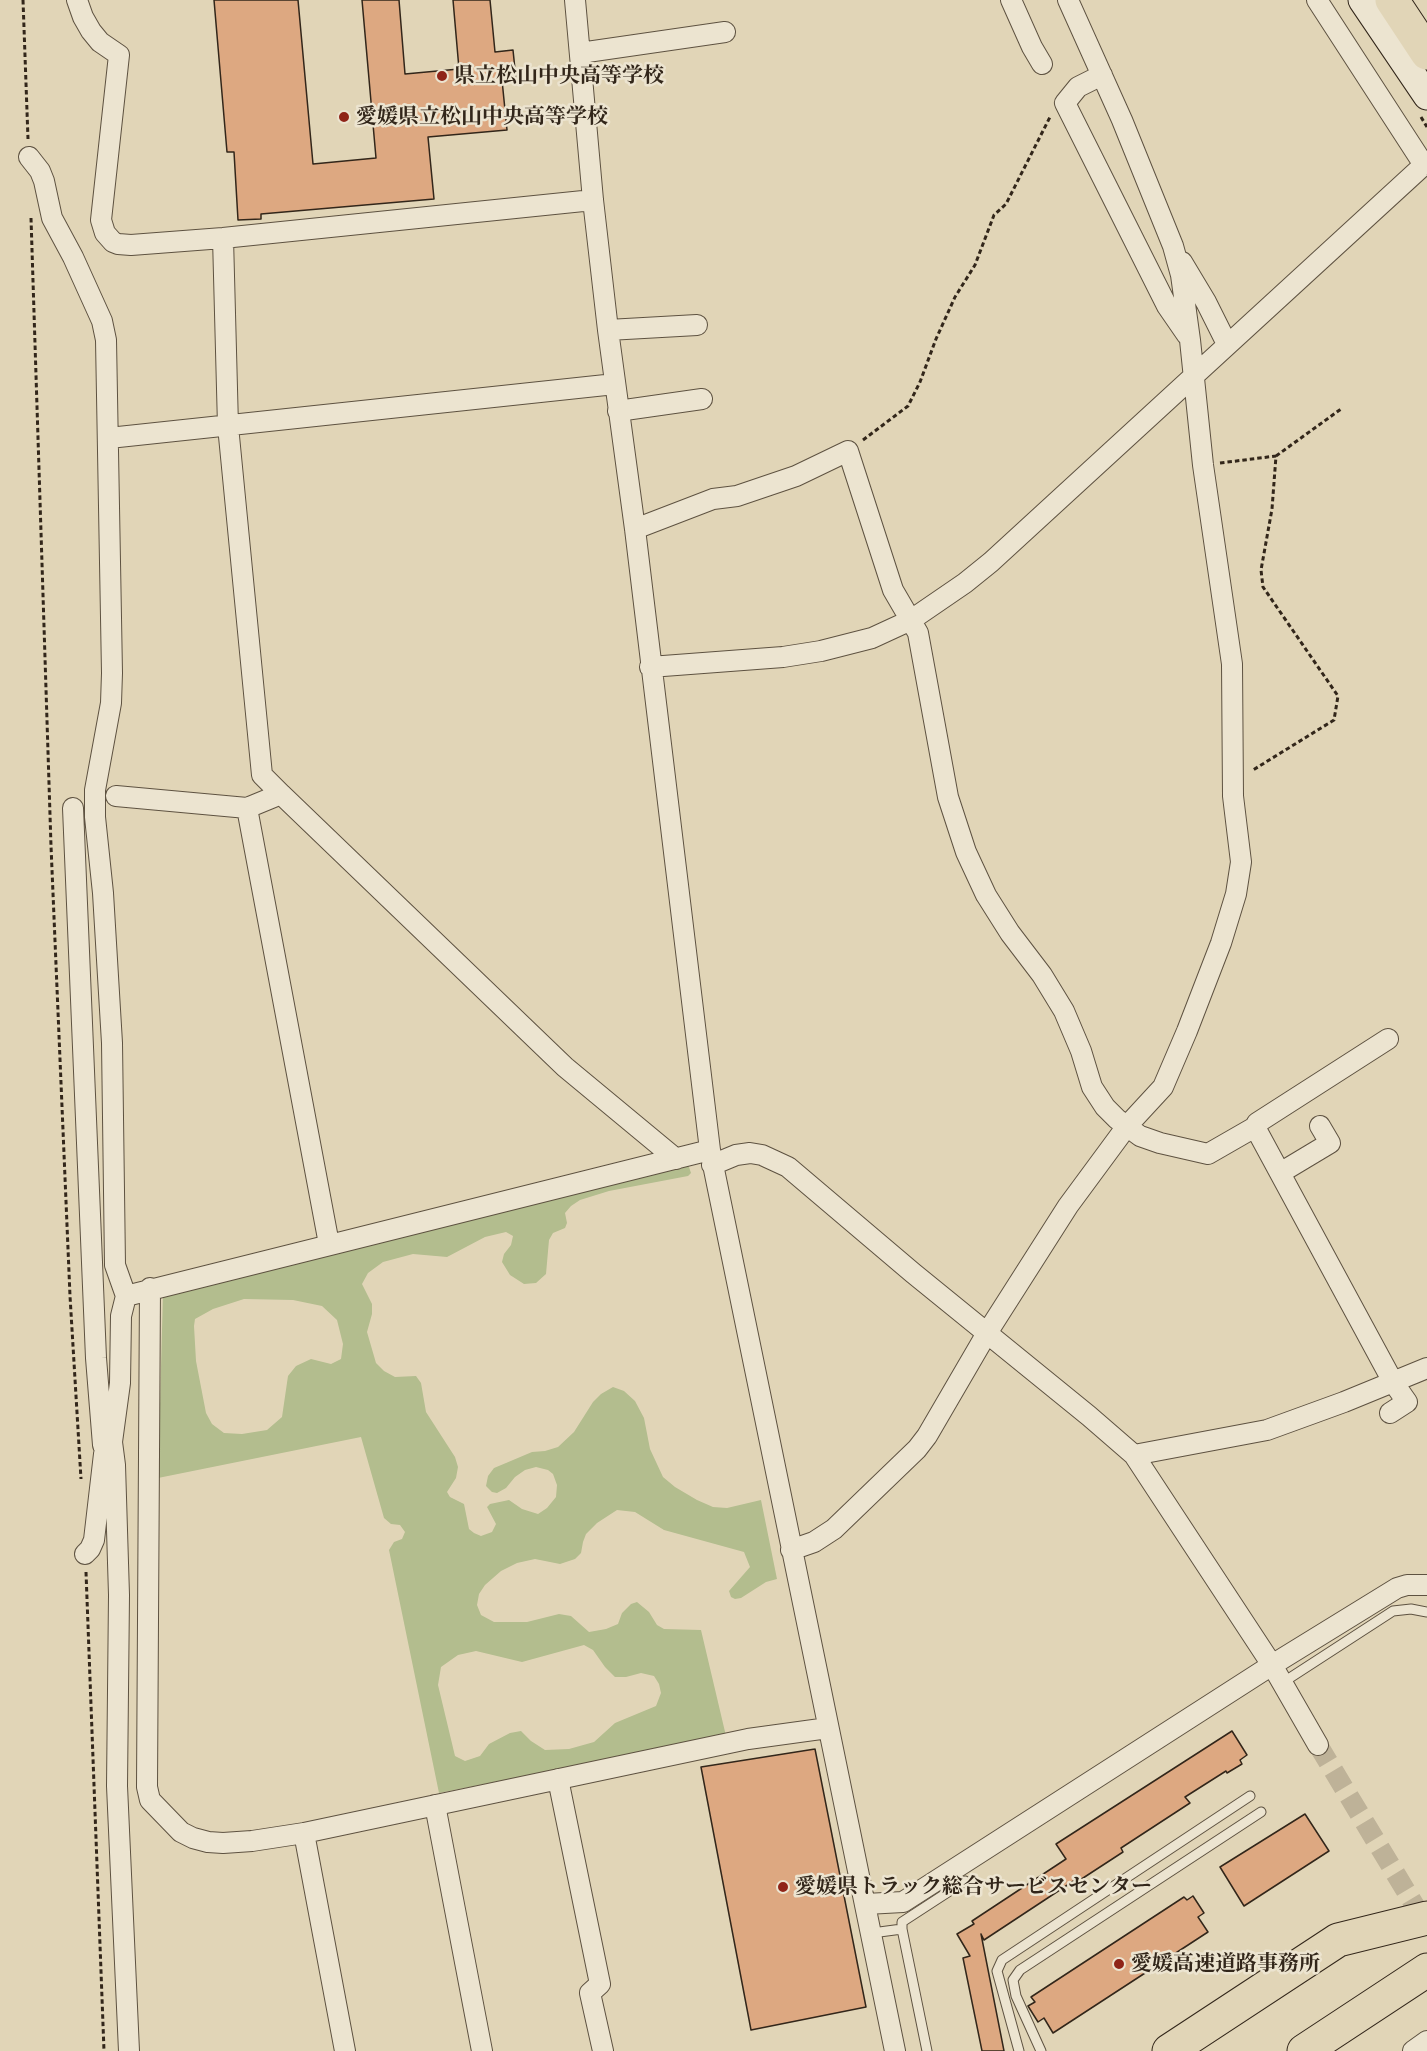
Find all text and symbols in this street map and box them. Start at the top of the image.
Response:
place label: 県立松山中央高等学校 [454,63,664,89]
marker: 県立松山中央高等学校 [435,69,449,83]
place label: 愛媛県立松山中央高等学校 [356,104,608,130]
marker: 愛媛県立松山中央高等学校 [337,110,351,124]
place label: 愛媛県トラック総合サービスセンター [795,1874,1152,1900]
marker: 愛媛県トラック総合サービスセンター [776,1880,790,1894]
place label: 愛媛高速道路事務所 [1131,1951,1320,1977]
marker: 愛媛高速道路事務所 [1112,1957,1126,1971]

